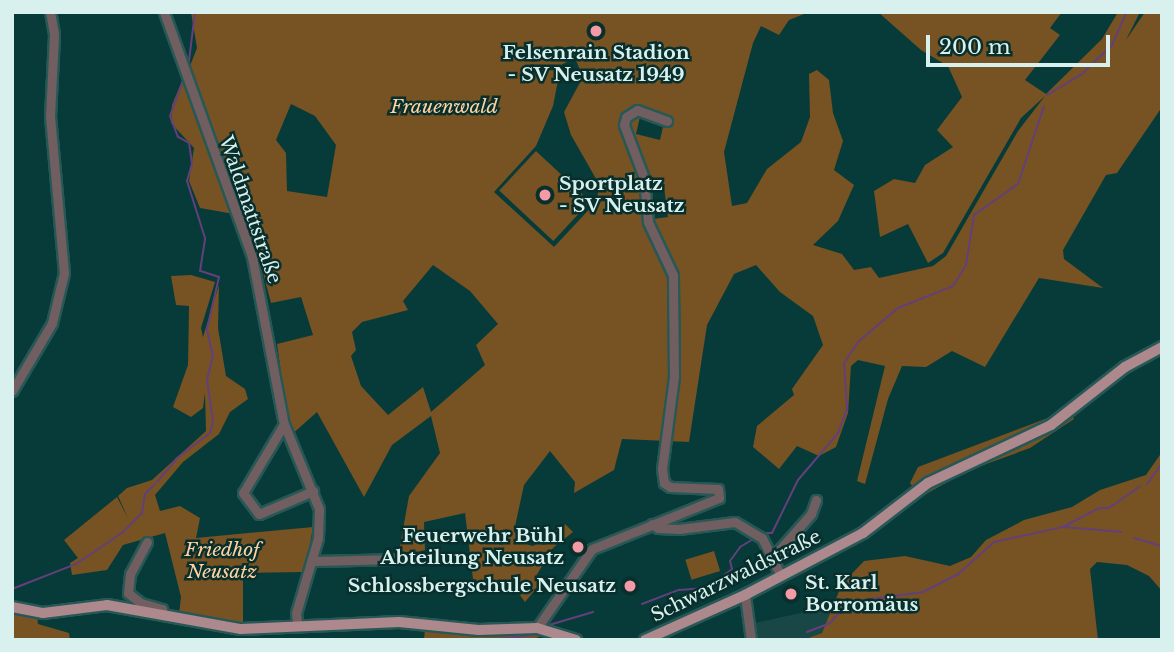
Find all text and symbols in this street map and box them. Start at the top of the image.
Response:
scale bar [929,21,1113,65]
marker: Felsenrain Stadion - SV Neusatz 1949 [588,23,604,39]
text: 200 m [939,34,1010,60]
place label: Felsenrain Stadion - SV Neusatz 1949 [502,42,690,86]
park label: Frauenwald [390,96,498,118]
street label: Waldmattstraße [214,133,286,287]
place label: Sportplatz - SV Neusatz [559,173,685,217]
marker: Sportplatz - SV Neusatz [537,187,553,203]
place label: Feuerwehr Bühl Abteilung Neusatz [380,525,564,569]
street label: Schwarzwaldstraße [647,525,825,627]
park label: Friedhof Neusatz [185,539,259,583]
marker: Feuerwehr Bühl Abteilung Neusatz [570,539,586,555]
place label: St. Karl Borromäus [805,572,918,616]
place label: Schlossbergschule Neusatz [348,575,616,597]
marker: Schlossbergschule Neusatz [622,578,638,594]
marker: St. Karl Borromäus [783,586,799,602]

